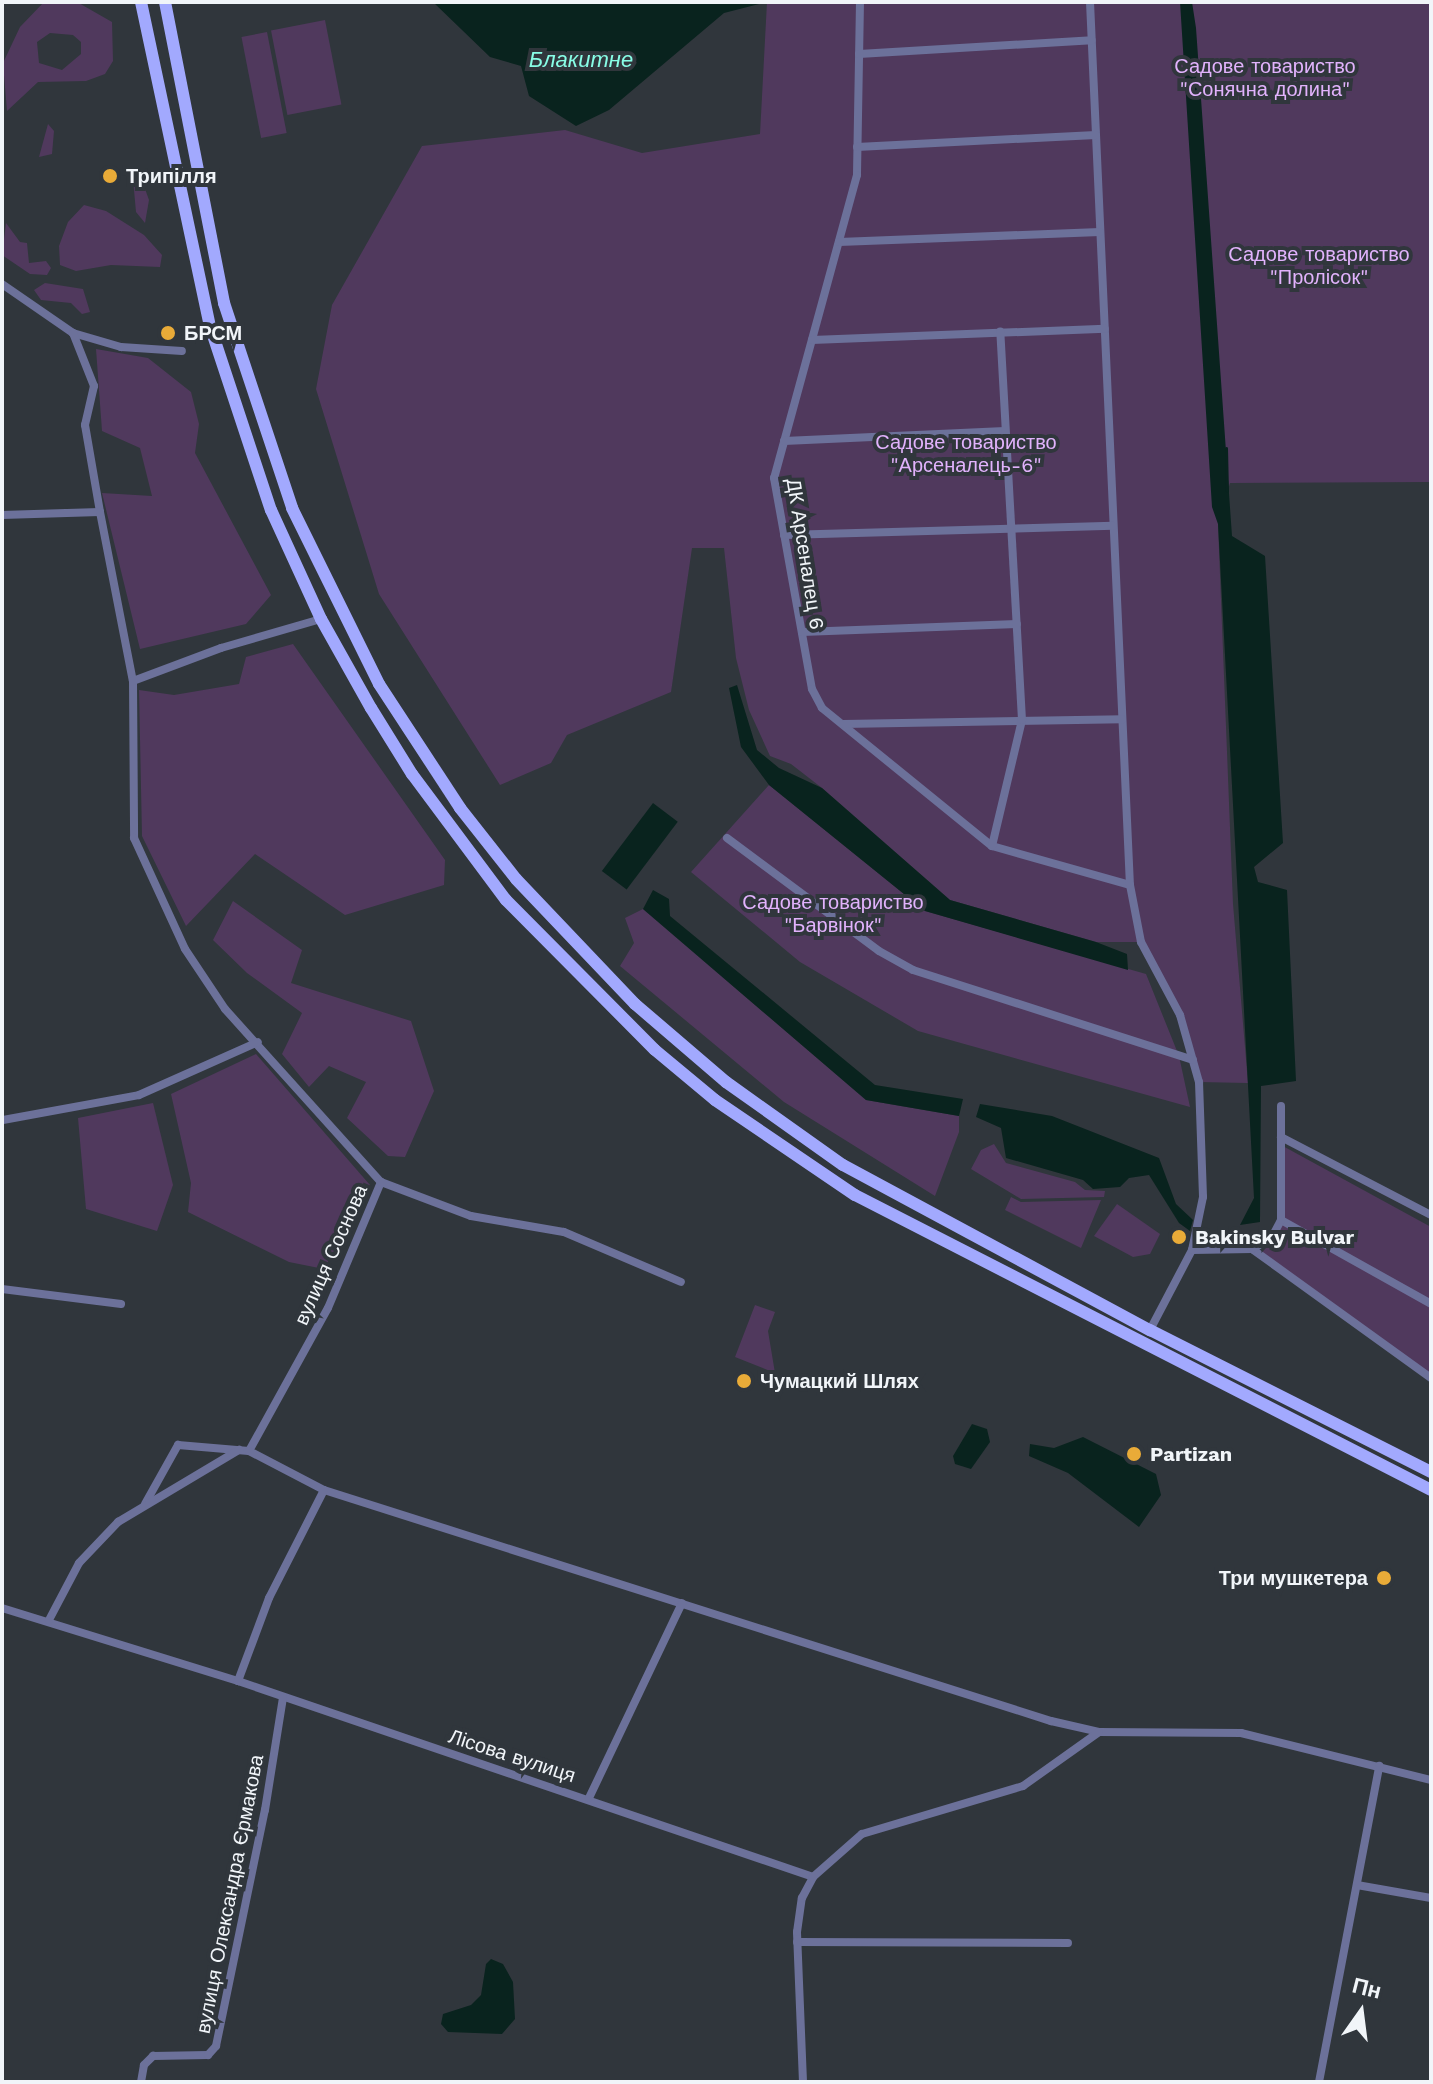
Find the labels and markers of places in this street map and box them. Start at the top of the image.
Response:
place label: Трипілля [126,164,217,188]
marker: Трипілля [101,167,119,185]
place label: БРСМ [184,321,242,345]
marker: БРСМ [159,324,177,342]
place label: Bakinsky Bulvar [1195,1225,1354,1249]
marker: Bakinsky Bulvar [1170,1228,1188,1246]
place label: Чумацкий Шлях [760,1369,919,1393]
marker: Чумацкий Шлях [735,1372,753,1390]
place label: Partizan [1150,1442,1232,1466]
marker: Partizan [1125,1445,1143,1463]
place label: Три мушкетера [1219,1566,1368,1590]
marker: Три мушкетера [1375,1569,1393,1587]

